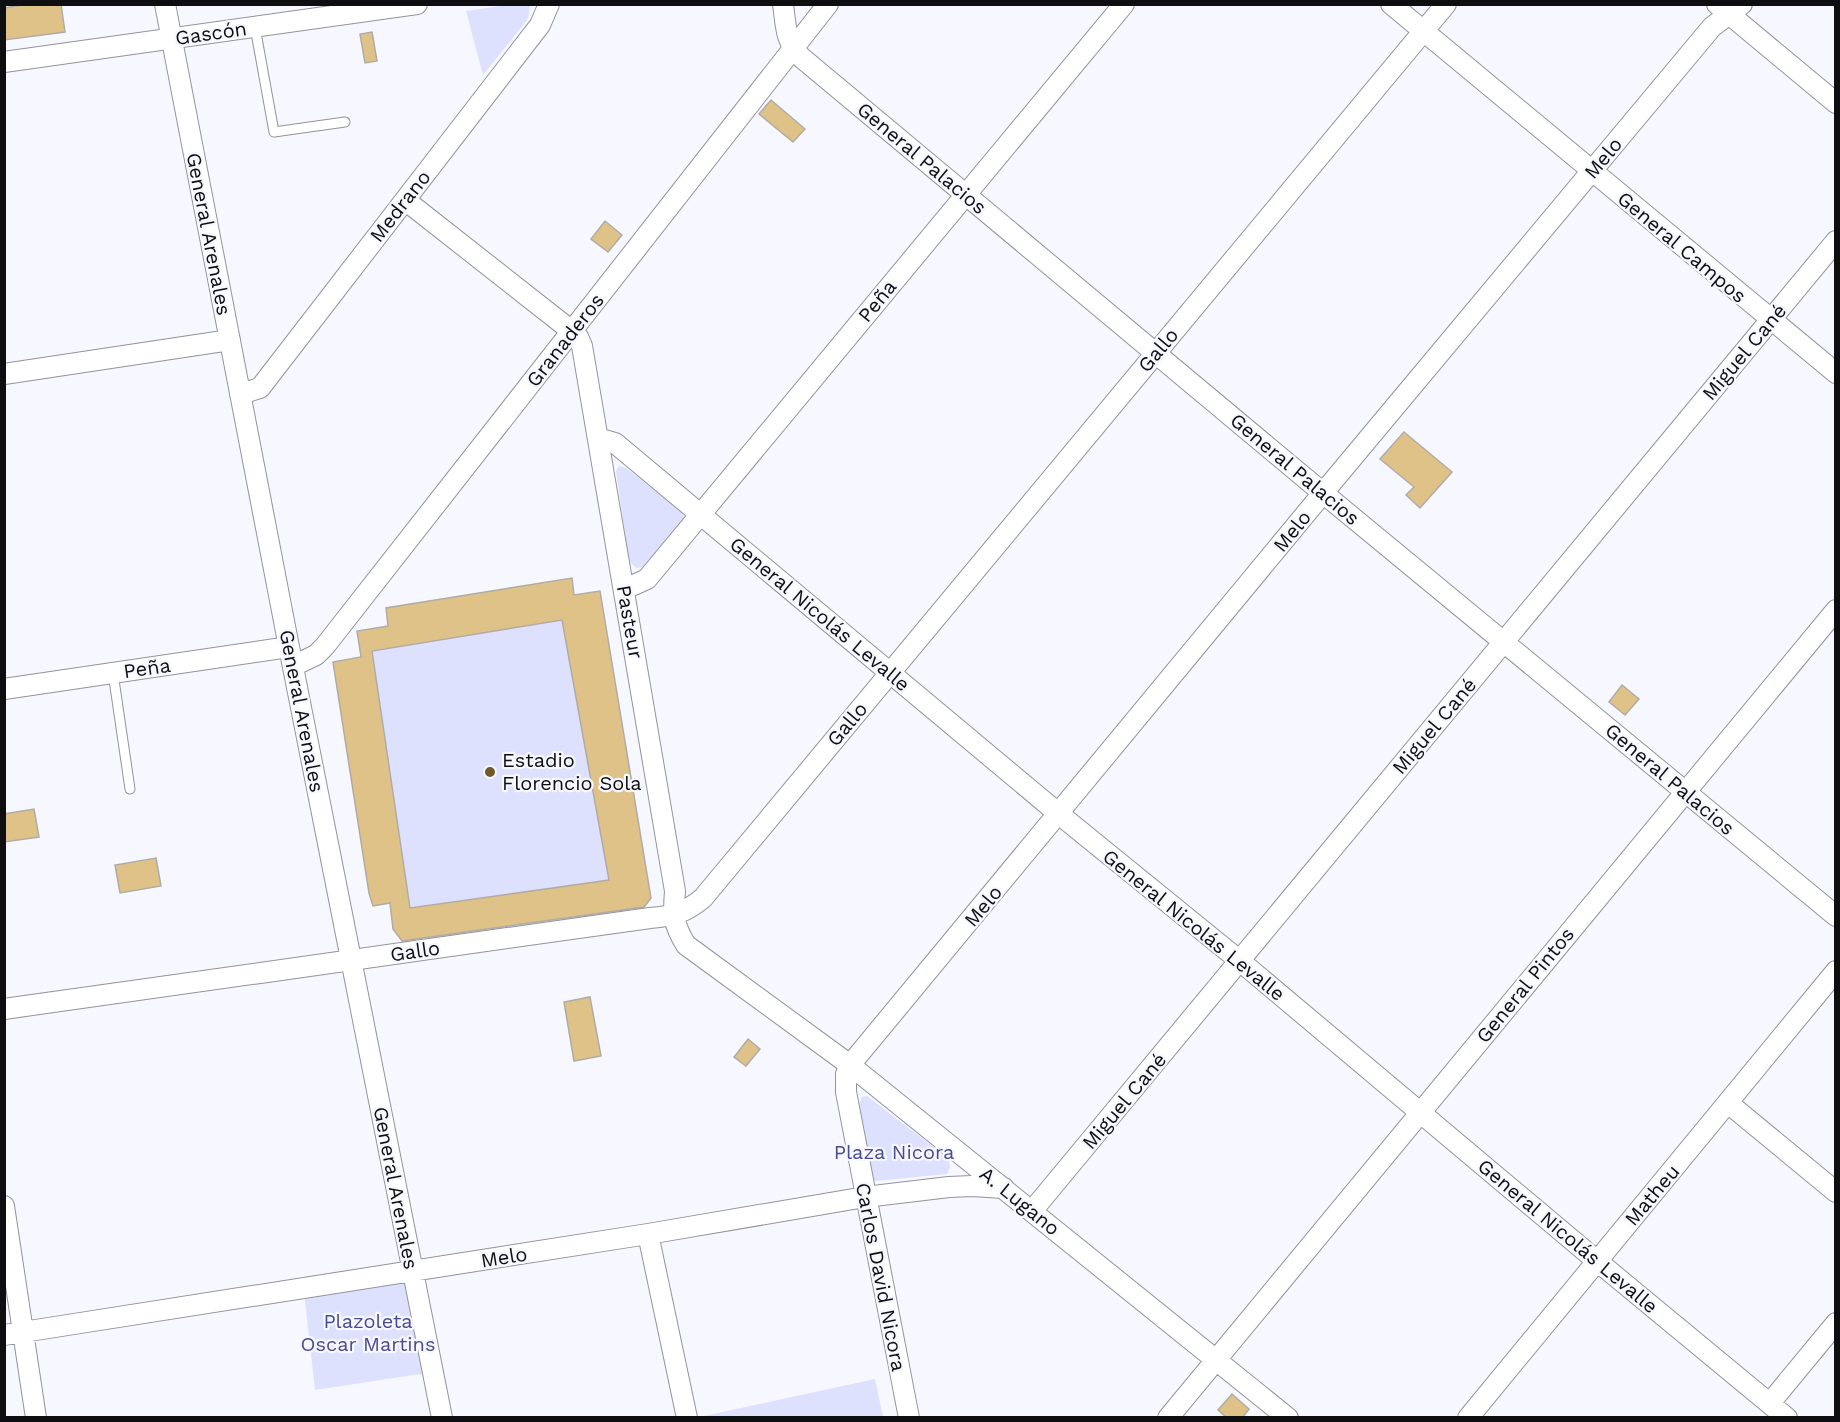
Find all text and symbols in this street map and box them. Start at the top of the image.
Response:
street label: Gascón [174,16,248,50]
street label: General Palacios [852,97,992,219]
street label: Melo [1579,132,1627,184]
street label: General Arenales [181,151,237,317]
street label: Medrano [365,165,435,247]
street label: General Campos [1613,186,1751,308]
street label: Peña [853,275,901,327]
street label: Granaderos [521,289,609,391]
street label: Miguel Cané [1697,299,1791,405]
street label: Gallo [1133,323,1183,377]
street label: General Palacios [1225,408,1365,530]
street label: Melo [1268,505,1316,557]
street label: General Nicolás Levalle [725,532,915,696]
street label: Pasteur [612,583,648,661]
street label: General Arenales [274,628,330,794]
street label: Peña [122,653,172,683]
street label: Miguel Cané [1387,673,1481,779]
street label: Gallo [822,697,872,751]
street label: General Palacios [1600,718,1740,840]
place label: Estadio Florencio Sola [502,748,642,795]
marker: Estadio Florencio Sola [483,765,497,779]
street label: General Nicolás Levalle [1098,844,1290,1006]
street label: Melo [959,880,1007,932]
street label: General Pintos [1471,922,1579,1048]
street label: Gallo [389,936,441,966]
street label: Miguel Cané [1077,1048,1171,1154]
street label: General Arenales [368,1105,424,1271]
park label: Plaza Nicora [834,1140,954,1164]
street label: General Nicolás Levalle [1473,1154,1663,1318]
street label: Matheu [1619,1160,1685,1230]
street label: A. Lugano [975,1161,1065,1241]
street label: Carlos David Nicora [851,1181,911,1373]
street label: Melo [479,1242,529,1272]
park label: Plazoleta Oscar Martins [301,1309,436,1356]

